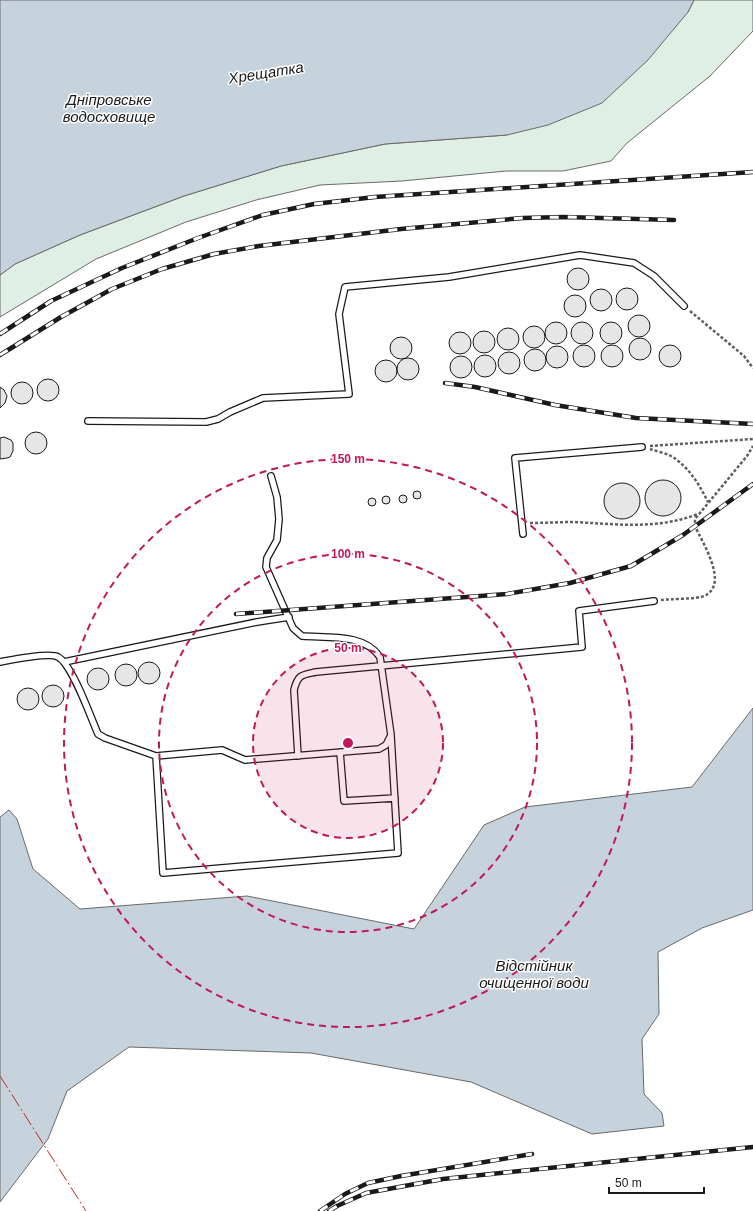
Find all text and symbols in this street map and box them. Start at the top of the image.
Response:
water label: Хрещатка [226,58,305,87]
water label: Дніпровське водосховище [63,91,155,125]
text: 150 m [331,452,365,466]
text: 100 m [331,547,365,561]
text: 50 m [334,641,362,655]
centre of rings [341,736,355,750]
water label: Відстійник очищенної води [479,957,590,991]
scale bar [609,1169,704,1195]
text: 50 m [615,1176,642,1190]

